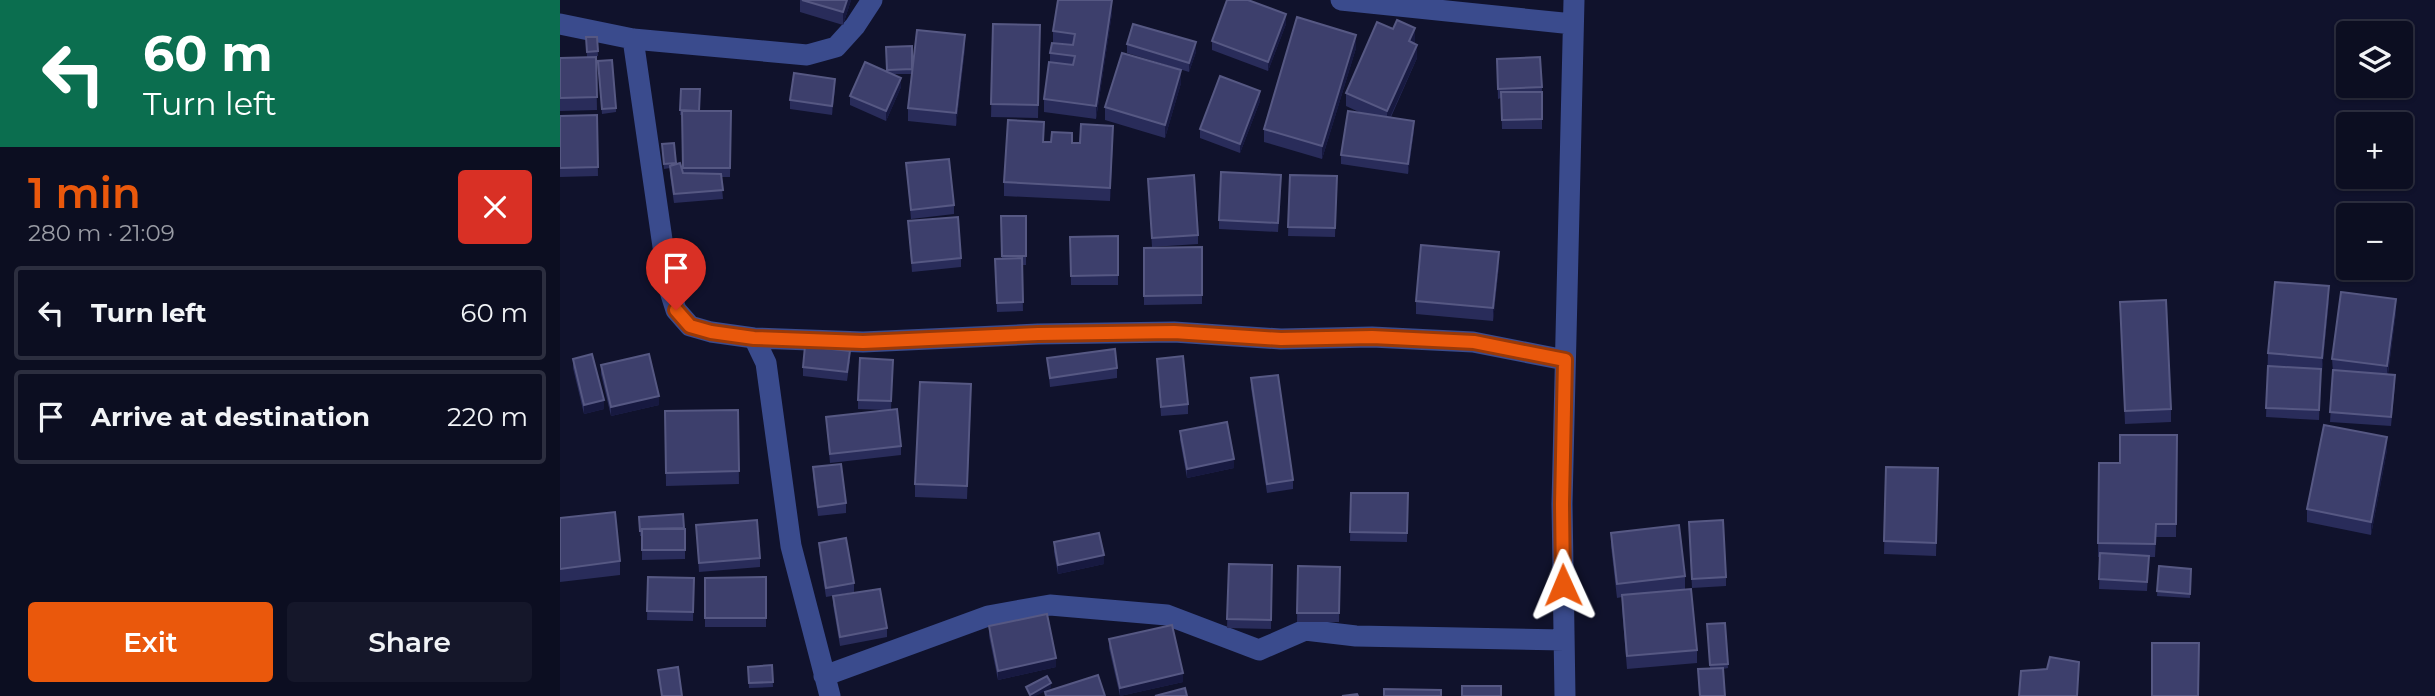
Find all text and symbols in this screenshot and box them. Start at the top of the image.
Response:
map controls [2336,21,2413,280]
button: layers [2336,21,2413,98]
text: 60 m [143,24,273,83]
icon: left [28,28,119,119]
text: Turn left [143,84,277,123]
button: + [2336,112,2413,189]
text: 1 min [28,167,141,219]
button: close [458,170,532,244]
button: − [2336,203,2413,280]
text: 280 m · 21:09 [28,219,175,247]
pin [646,238,706,310]
icon: arrive [657,249,695,287]
icon: left [32,294,70,332]
text: Turn left [91,297,207,329]
text: 60 m [461,297,528,329]
icon: arrive [32,398,70,436]
text: Arrive at destination [91,401,370,433]
text: 220 m [447,401,528,433]
position arrow [1526,548,1600,622]
button: Exit [28,602,273,682]
button: Share [287,602,532,682]

